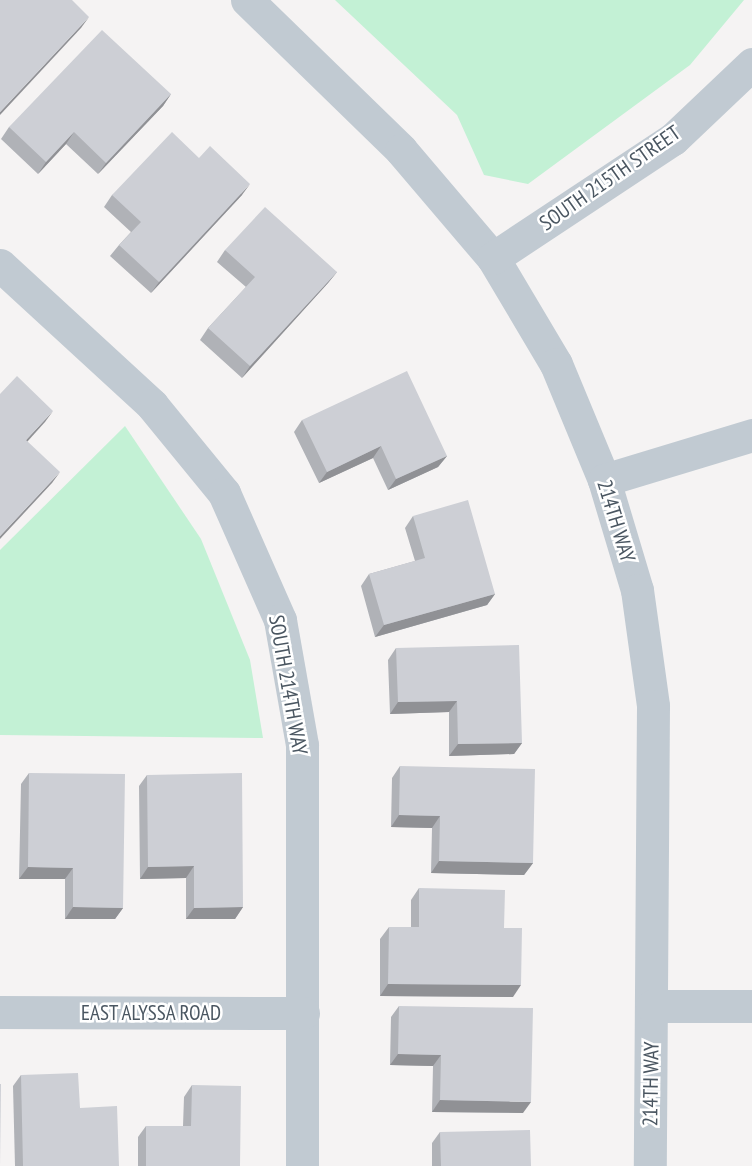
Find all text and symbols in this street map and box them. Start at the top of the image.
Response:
street label: SOUTH 215TH STREET [535,120,685,236]
street label: 214TH WAY [591,477,641,565]
street label: SOUTH 214TH WAY [263,613,313,757]
street label: EAST ALYSSA ROAD [80,1000,222,1026]
street label: 214TH WAY [638,1041,664,1127]

